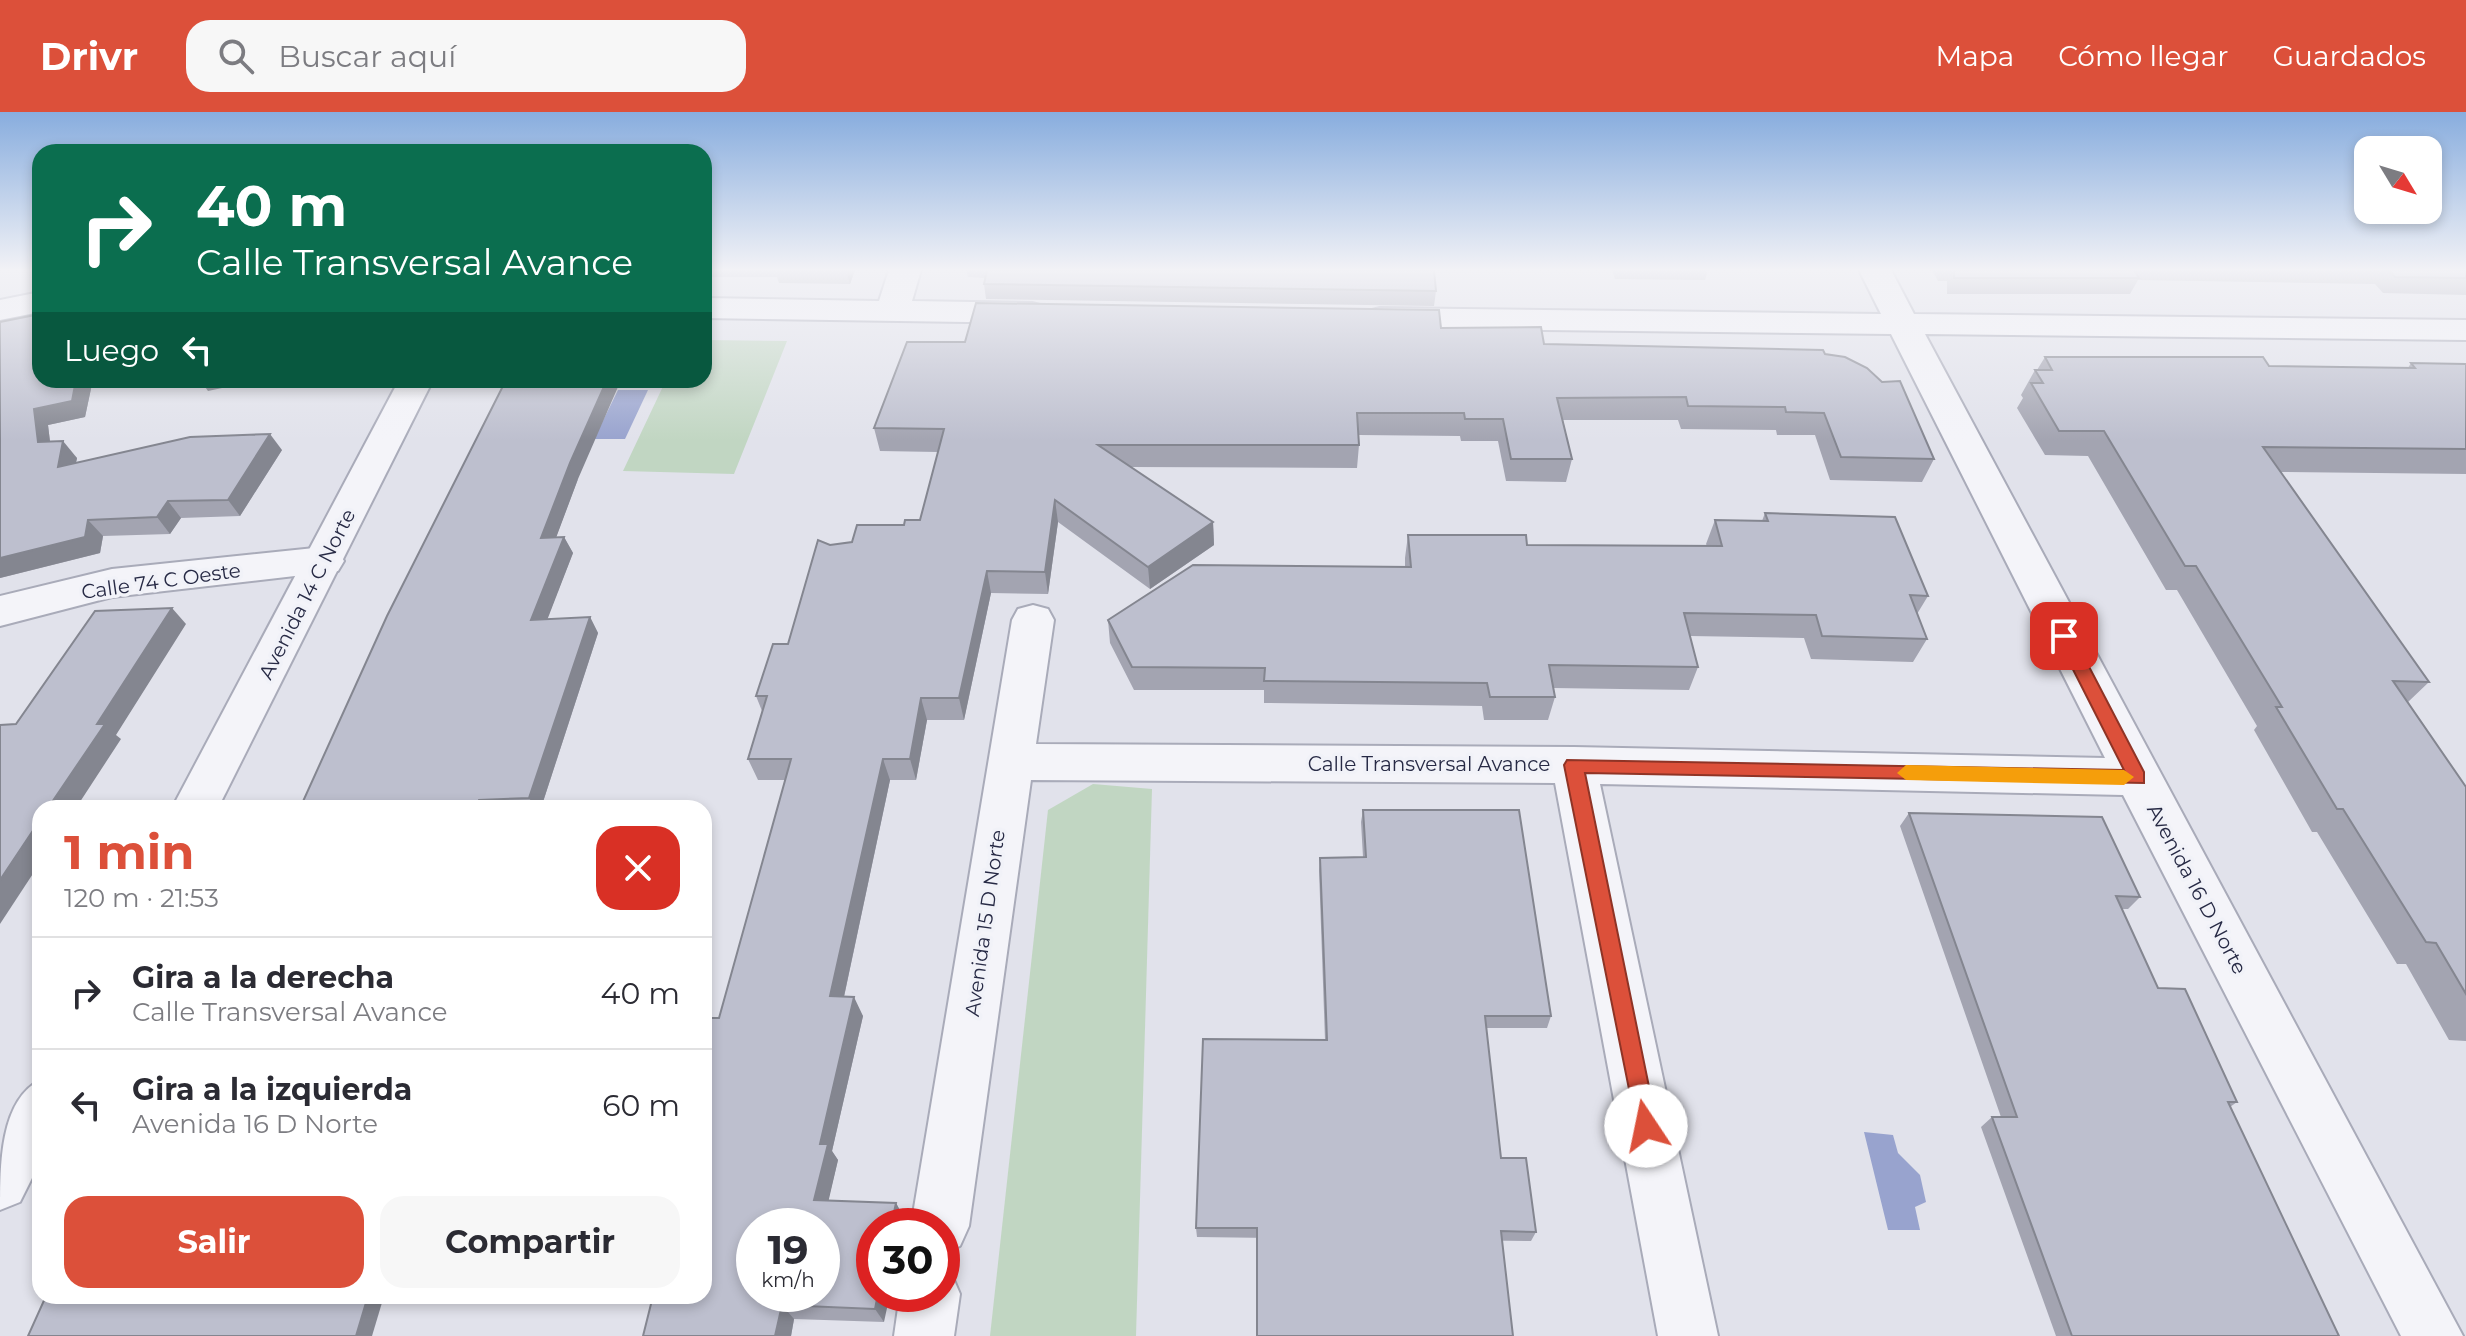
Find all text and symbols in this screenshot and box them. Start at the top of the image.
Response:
search box [186,20,746,92]
text: Drivr [40,33,138,80]
icon: search [214,34,258,78]
text: Buscar aquí [278,38,456,75]
text: Mapa [1935,39,2014,73]
text: Cómo llegar [2058,39,2228,73]
text: Guardados [2272,39,2426,73]
north arrow [2354,136,2442,224]
map controls [2354,136,2442,224]
text: 40 m [196,172,347,240]
icon: right [64,176,168,280]
text: Calle Transversal Avance [196,240,633,284]
icon: left [175,328,219,372]
text: Luego [64,332,159,369]
street label: Avenida 14 C Norte [254,505,360,683]
street label: Calle 74 C Oeste [80,558,242,604]
pin [2030,602,2098,670]
icon: arrive [2042,614,2086,658]
street label: Calle Transversal Avance [1308,752,1550,776]
street label: Avenida 16 D Norte [2142,800,2252,978]
text: 1 min [64,823,194,881]
button: close [596,826,680,910]
street label: Avenida 15 D Norte [960,828,1010,1018]
text: 120 m · 21:53 [64,882,219,914]
text: Gira a la derecha [132,959,394,996]
icon: right [64,971,108,1015]
text: 40 m [601,975,680,1012]
text: Calle Transversal Avance [132,996,448,1028]
text: Gira a la izquierda [132,1071,412,1108]
icon: left [64,1083,108,1127]
position arrow [1604,1084,1688,1168]
text: 60 m [602,1087,680,1124]
text: Avenida 16 D Norte [132,1108,378,1140]
button: Salir [64,1196,364,1288]
button: Compartir [380,1196,680,1288]
speed limit sign: 30 [856,1208,960,1312]
text: 19 [767,1225,809,1274]
text: km/h [761,1268,815,1292]

